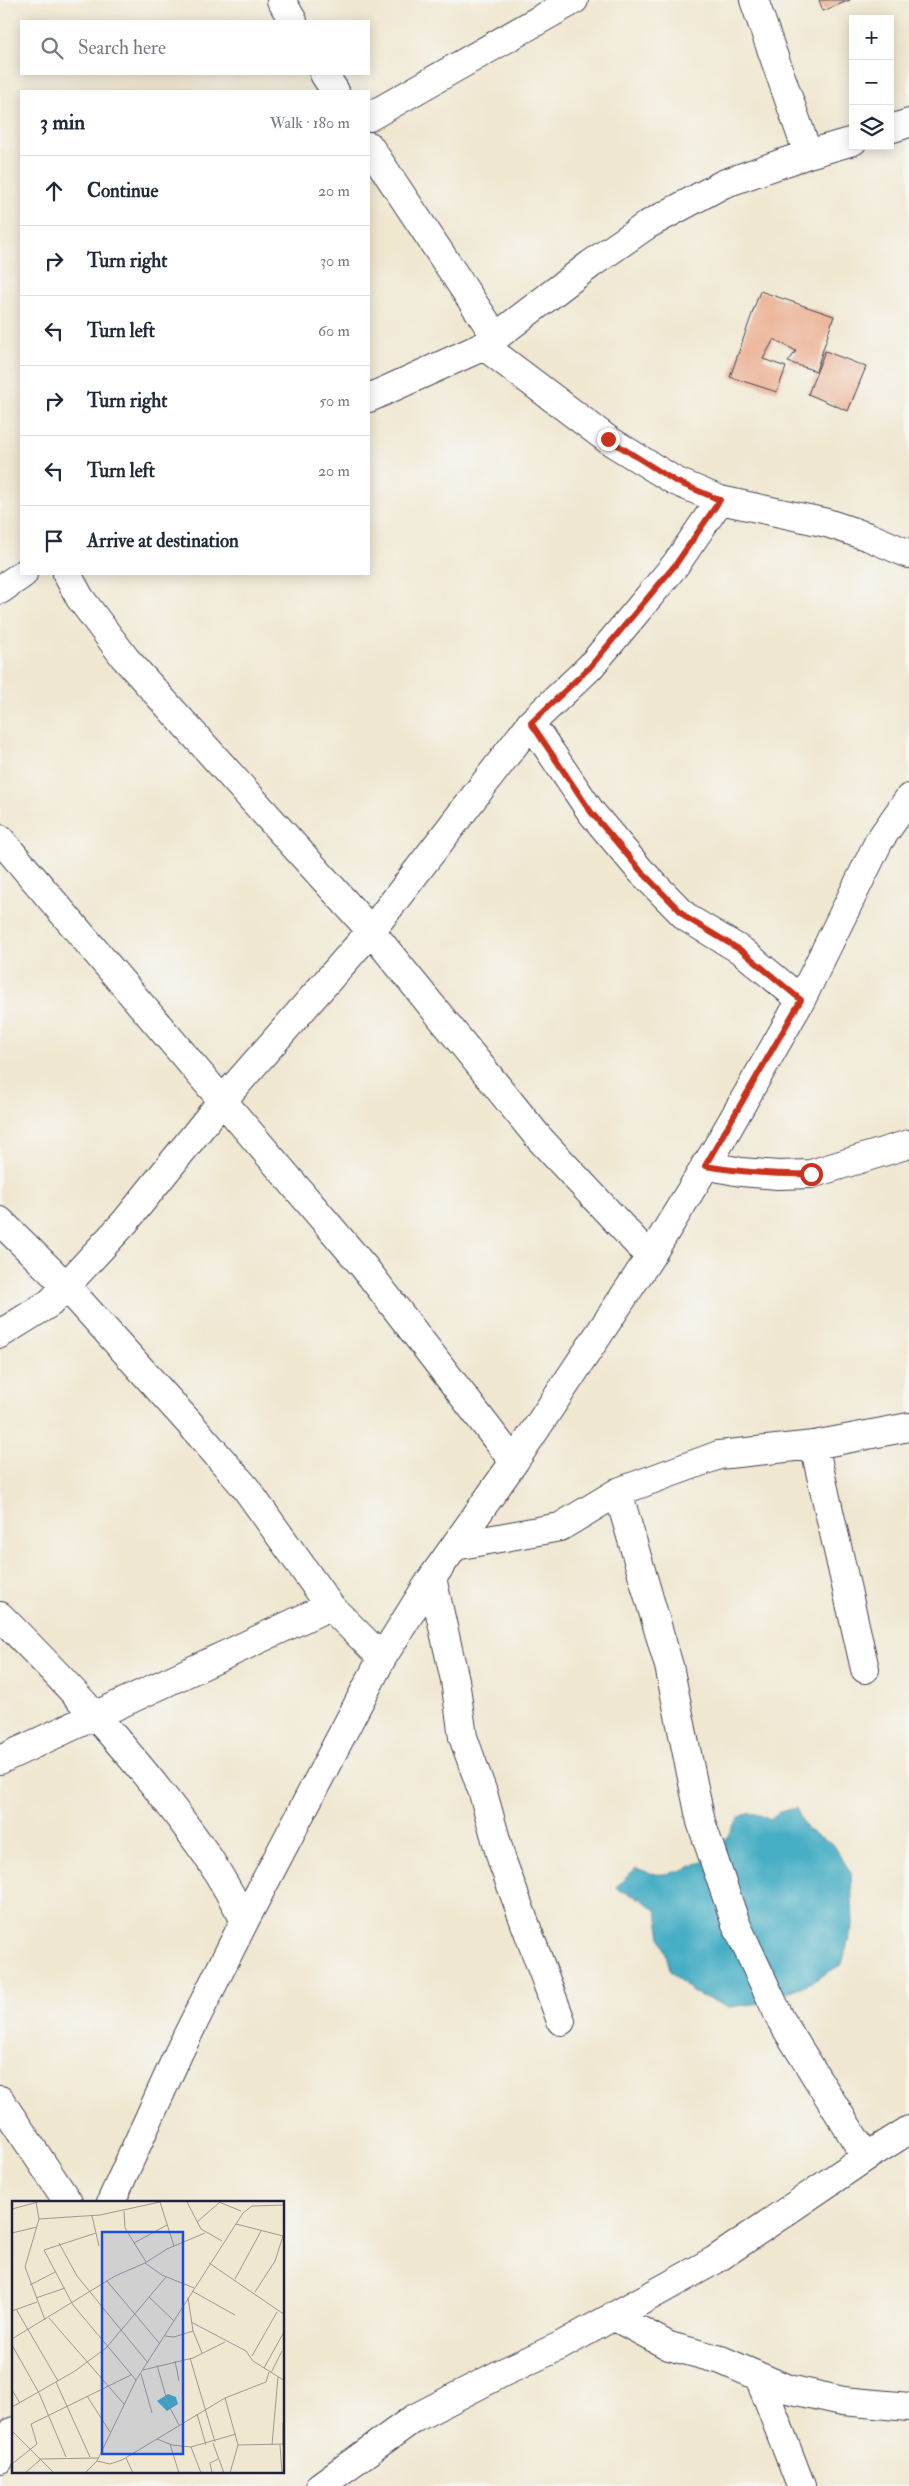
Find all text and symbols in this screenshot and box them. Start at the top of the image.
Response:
map controls [849,15,894,150]
button: + [849,15,894,60]
search box [20,20,370,75]
icon: search [38,34,66,62]
text: Search here [78,36,166,60]
button: − [849,60,894,105]
button: layers [849,105,894,150]
text: 3 min [40,109,85,136]
text: Walk · 180 m [270,113,350,133]
icon: ahead [40,177,68,205]
text: Continue [87,179,158,203]
text: 20 m [318,181,350,201]
icon: right [40,247,68,275]
text: Turn right [87,249,167,273]
text: 30 m [320,251,350,271]
icon: left [40,317,68,345]
text: Turn left [87,319,155,343]
text: 60 m [318,321,350,341]
icon: right [40,387,68,415]
text: Turn right [87,389,167,413]
text: 50 m [319,391,350,411]
route end [597,428,620,451]
icon: left [40,457,68,485]
text: Turn left [87,459,155,483]
text: 20 m [318,461,350,481]
icon: arrive [40,527,68,555]
text: Arrive at destination [87,529,239,553]
route start [800,1163,823,1186]
inset map [12,2201,285,2474]

